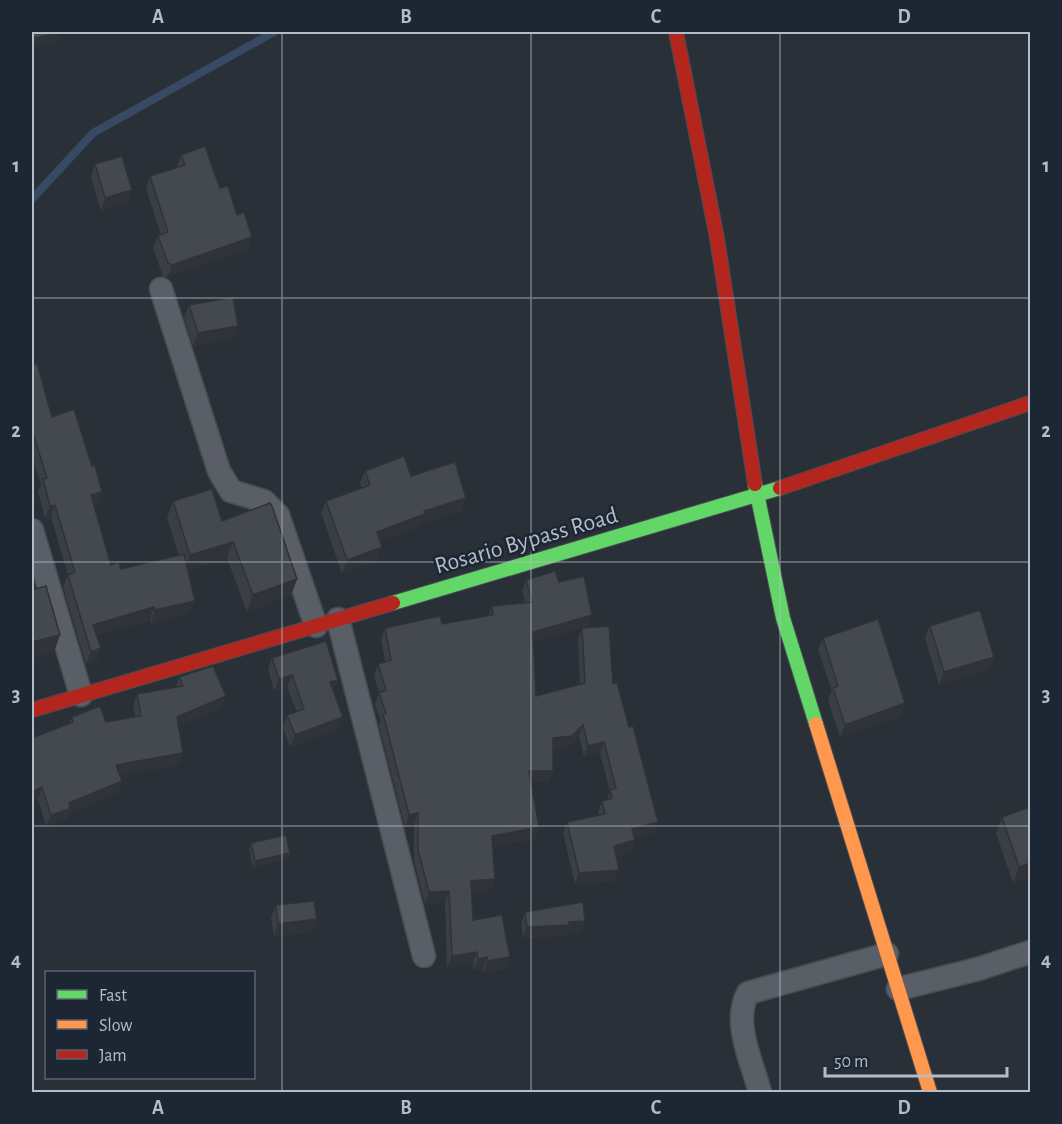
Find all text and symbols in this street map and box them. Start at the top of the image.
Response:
text: A [152,7,164,27]
text: B [400,7,412,27]
text: C [651,7,662,27]
text: D [897,7,911,27]
text: 1 [12,156,20,176]
text: 1 [1042,156,1050,176]
text: 2 [11,421,21,441]
text: 2 [1041,421,1051,441]
street label: Rosario Bypass Road [432,503,621,579]
text: 3 [12,685,20,705]
text: 3 [1042,685,1050,705]
text: 4 [11,950,21,970]
text: 4 [1041,950,1051,970]
legend [45,971,255,1079]
text: Fast [99,987,127,1005]
text: Slow [99,1017,132,1035]
scale bar [825,1040,1006,1078]
text: Jam [99,1047,127,1065]
text: 50 m [834,1053,868,1071]
text: A [152,1098,164,1118]
text: B [400,1098,412,1118]
text: C [651,1098,662,1118]
text: D [897,1098,911,1118]

